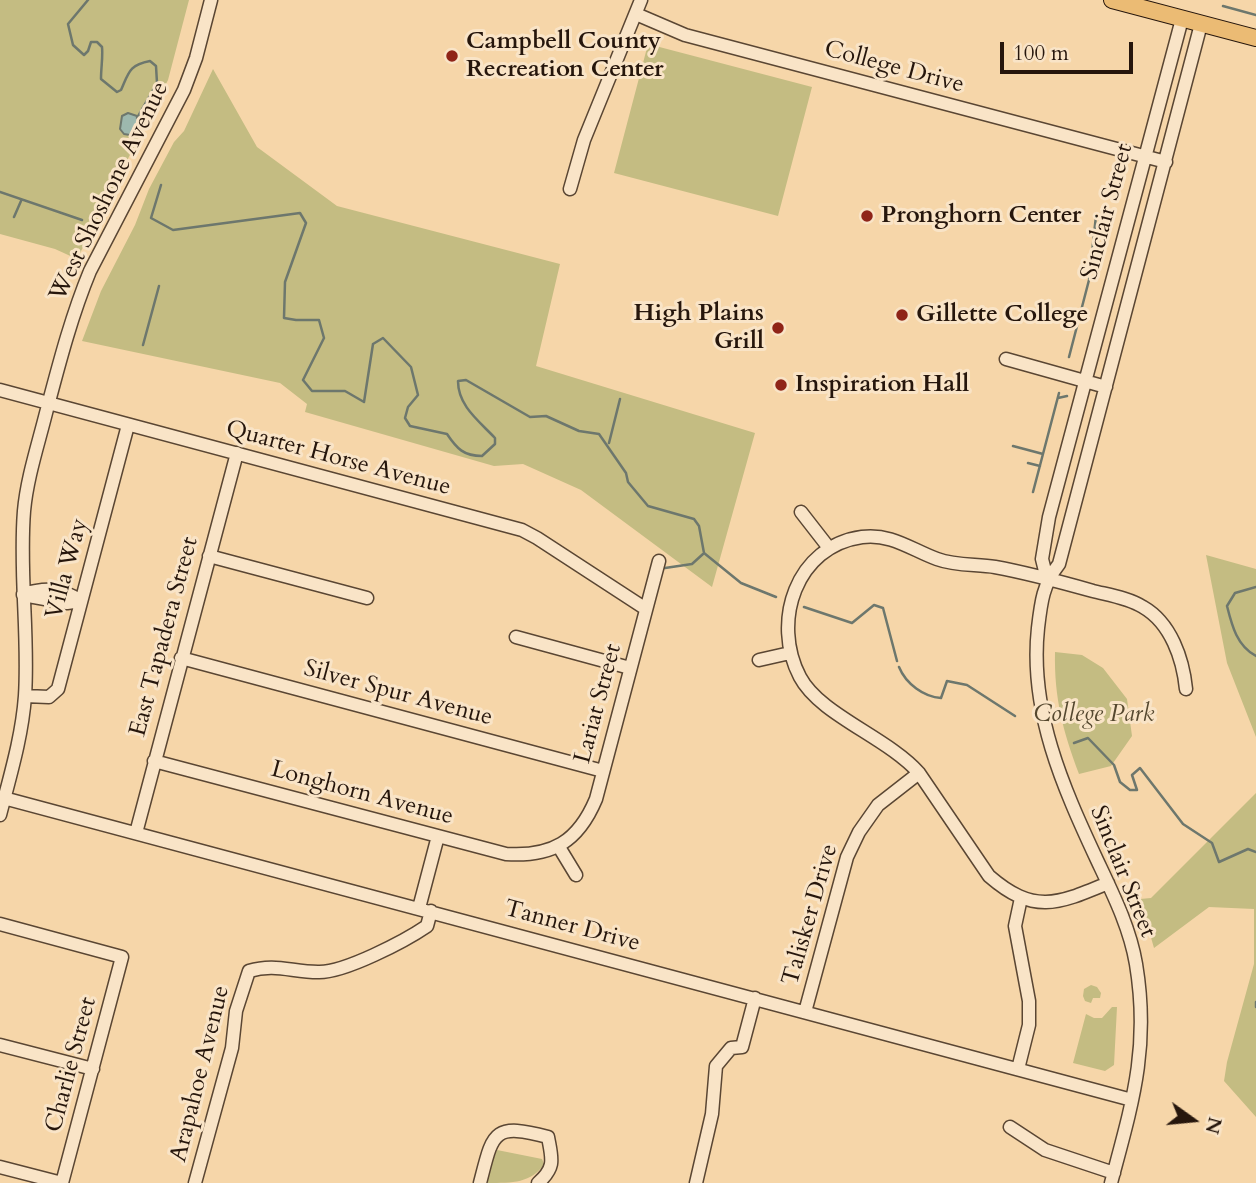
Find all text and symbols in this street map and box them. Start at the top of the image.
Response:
place label: Campbell County Recreation Center [466,28,664,84]
scale bar [1004,28,1137,72]
street label: College Drive [821,36,967,100]
text: 100 m [1013,39,1069,68]
marker: Campbell County Recreation Center [444,48,460,64]
street label: West Shoshone Avenue [44,78,176,306]
street label: Sinclair Street [1076,141,1140,283]
place label: Pronghorn Center [881,202,1081,230]
marker: Pronghorn Center [859,208,875,224]
place label: High Plains Grill [633,300,764,356]
place label: Gillette College [916,301,1088,329]
marker: Gillette College [894,307,910,323]
marker: High Plains Grill [770,320,786,336]
place label: Inspiration Hall [795,371,969,399]
marker: Inspiration Hall [773,377,789,393]
street label: Quarter Horse Avenue [222,415,454,503]
street label: Villa Way [41,516,95,622]
street label: East Tapadera Street [125,534,205,740]
street label: Lariat Street [569,641,629,767]
street label: Silver Spur Avenue [301,655,495,733]
park label: College Park [1034,701,1154,729]
street label: Longhorn Avenue [268,756,456,832]
street label: Sinclair Street [1083,802,1161,942]
street label: Talisker Drive [777,841,845,989]
street label: Tanner Drive [501,895,643,959]
street label: Arapahoe Avenue [165,983,237,1165]
street label: Charlie Street [40,994,104,1136]
north arrow [1158,1085,1228,1155]
text: N [1199,1114,1228,1137]

